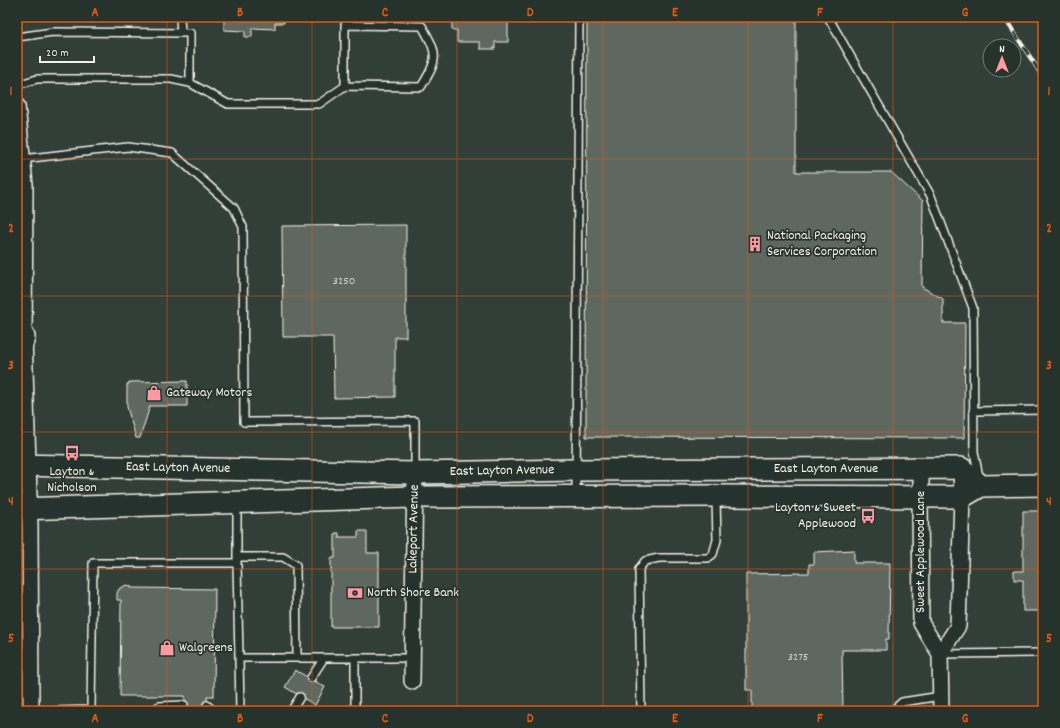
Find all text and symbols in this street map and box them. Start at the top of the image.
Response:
text: A [91,4,99,23]
text: B [237,4,243,23]
text: C [382,4,389,23]
text: D [527,4,534,23]
text: E [672,4,679,23]
text: F [817,4,823,23]
text: G [962,4,969,23]
scale bar [40,38,94,64]
north arrow [982,38,1022,78]
text: N [999,42,1005,58]
text: 20 m [46,45,69,62]
text: 1 [10,83,13,102]
text: 1 [1048,83,1051,102]
text: 2 [8,220,14,239]
text: 2 [1046,220,1052,239]
place label: National Packaging Services Corporation [767,226,877,262]
building icon: National Packaging Services Corporation [746,235,764,253]
house number: 3250 [333,273,355,290]
text: 3 [8,357,14,376]
text: 3 [1046,357,1052,376]
place label: Gateway Motors [166,383,252,403]
shop icon: Gateway Motors [145,384,163,402]
bus stop icon: Layton & Nicholson [63,444,81,462]
street label: East Layton Avenue [126,457,230,479]
street label: East Layton Avenue [774,459,878,479]
street label: East Layton Avenue [450,460,554,482]
place label: Layton & Nicholson [47,462,97,498]
street label: Lakeport Avenue [403,484,425,574]
street label: Sweet Applewood Lane [911,491,931,613]
text: 4 [8,493,14,512]
text: 4 [1046,493,1052,512]
place label: Layton & Sweet Applewood [775,498,856,534]
bus stop icon: Layton & Sweet Applewood [859,507,877,525]
place label: North Shore Bank [367,583,459,603]
bank icon: North Shore Bank [346,584,364,602]
text: 5 [8,630,14,649]
text: 5 [1046,630,1052,649]
place label: Walgreens [179,638,233,658]
shop icon: Walgreens [158,639,176,657]
house number: 3275 [788,649,808,666]
text: A [91,710,99,728]
text: B [237,710,243,728]
text: C [382,710,389,728]
text: D [527,710,534,728]
text: E [672,710,679,728]
text: F [817,710,823,728]
text: G [962,710,969,728]

